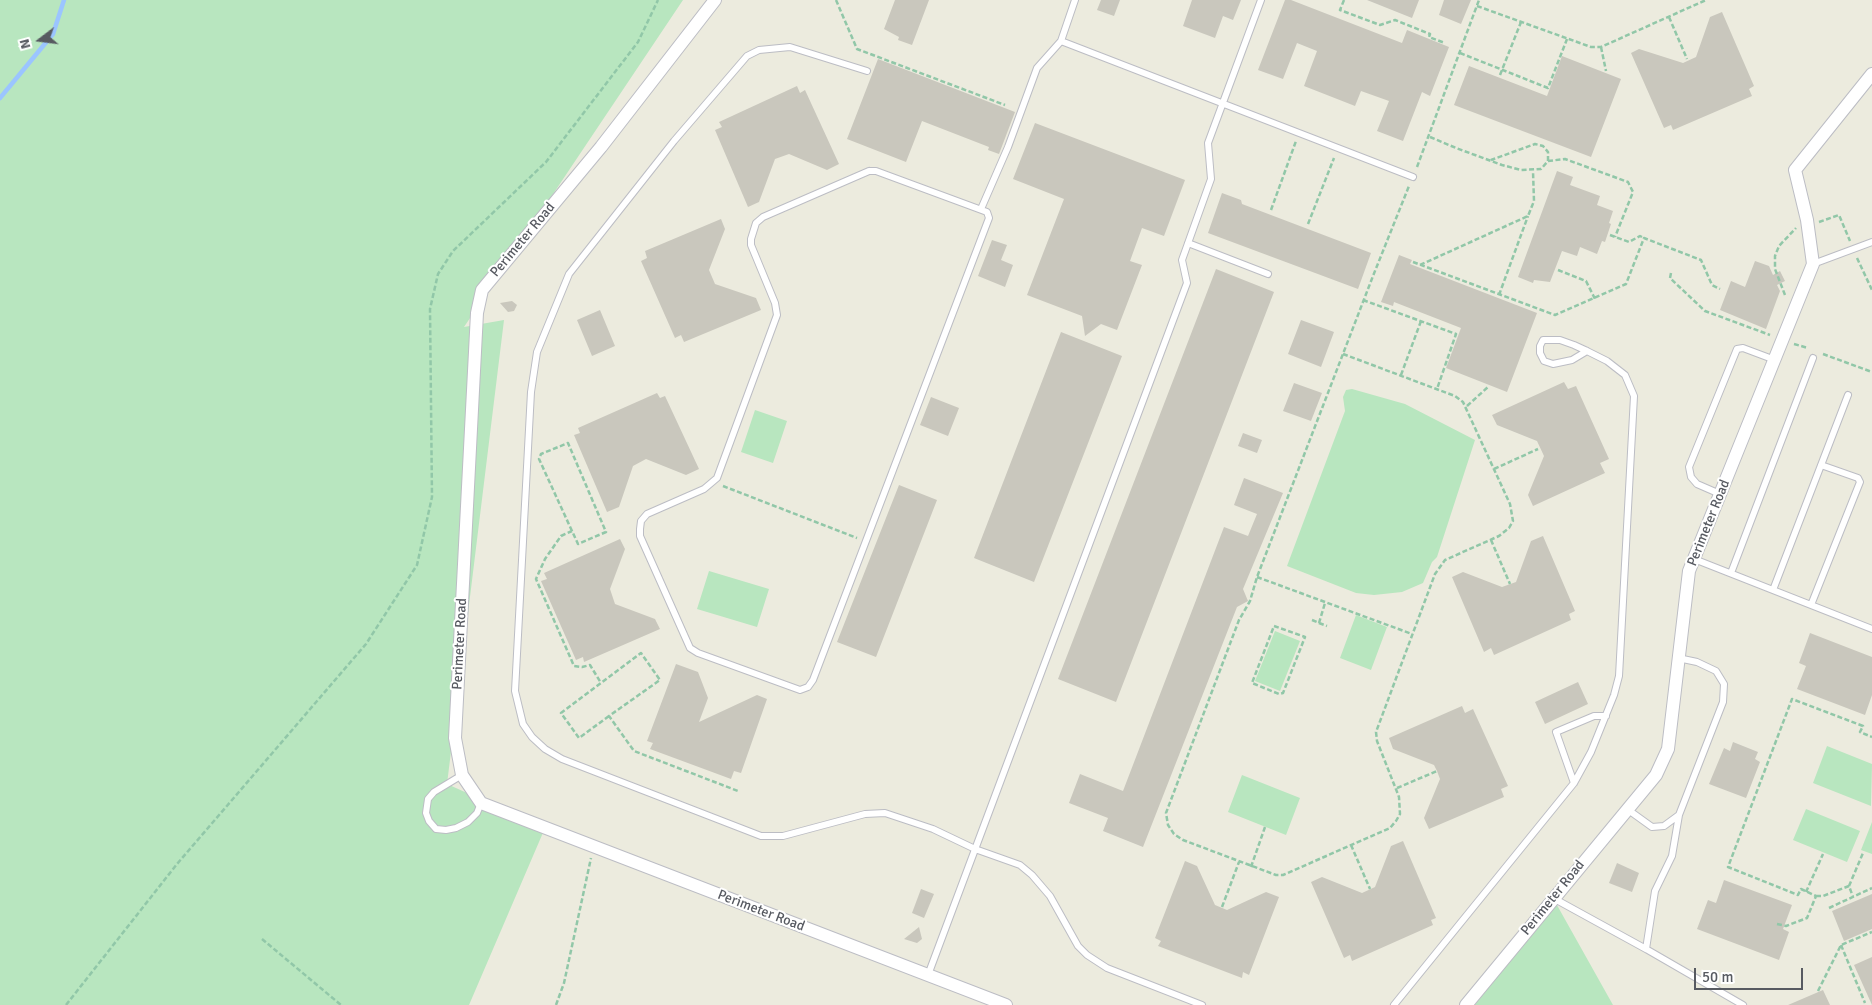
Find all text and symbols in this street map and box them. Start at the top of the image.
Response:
north arrow [15,15,65,65]
text: N [16,37,35,51]
street label: Perimeter Road [487,199,559,281]
street label: Perimeter Road [1684,477,1734,569]
street label: Perimeter Road [449,598,471,690]
street label: Perimeter Road [1518,857,1588,939]
street label: Perimeter Road [715,887,807,935]
scale bar [1697,958,1806,990]
text: 50 m [1702,968,1733,986]

